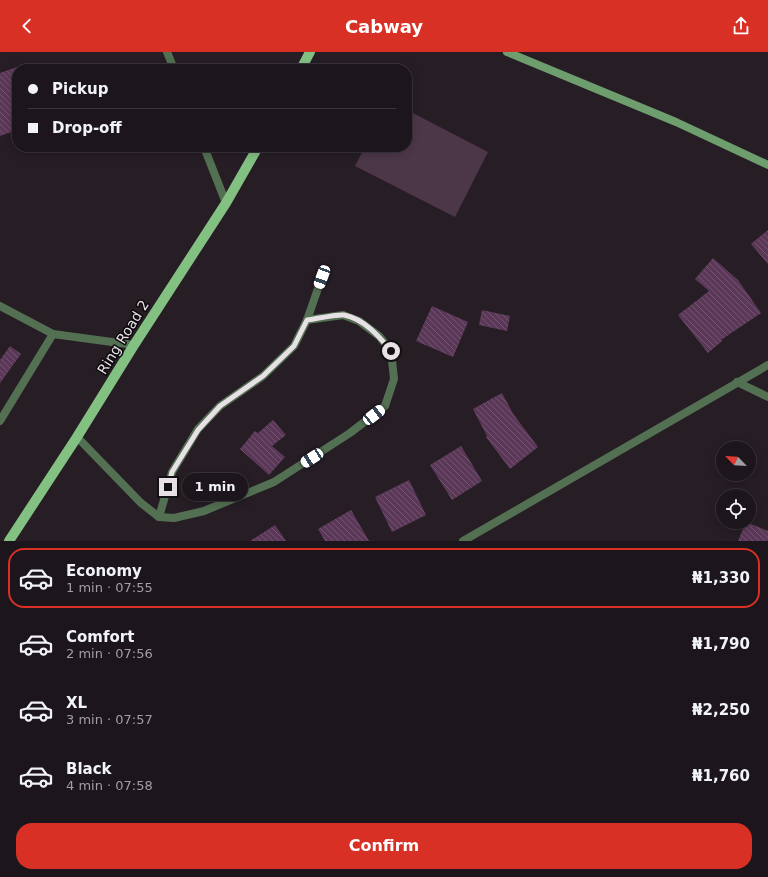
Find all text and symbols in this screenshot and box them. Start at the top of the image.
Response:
icon: back [16,15,38,37]
icon: share [730,15,752,37]
text: Cabway [345,16,423,37]
text: Pickup [52,80,108,98]
text: Drop-off [52,119,122,137]
car [312,264,332,290]
street label: Ring Road 2 [94,297,152,377]
route start [382,342,400,360]
car [361,403,387,427]
north arrow [716,441,756,481]
map controls [716,441,756,529]
car [299,446,325,470]
callout: 1 min [182,473,248,501]
route end [159,478,177,496]
text: 1 min [195,479,235,494]
button: locate [716,489,756,529]
icon: car [18,560,54,596]
text: Economy [66,562,142,580]
text: ₦1,330 [692,569,750,587]
text: 1 min · 07:55 [66,580,153,595]
icon: car [18,626,54,662]
text: Comfort [66,628,134,646]
text: ₦1,790 [692,635,750,653]
text: 2 min · 07:56 [66,646,153,661]
icon: car [18,692,54,728]
text: XL [66,694,87,712]
text: ₦2,250 [692,701,750,719]
text: 3 min · 07:57 [66,712,153,727]
icon: car [18,758,54,794]
text: Black [66,760,112,778]
text: ₦1,760 [692,767,750,785]
text: 4 min · 07:58 [66,778,153,793]
button: Confirm [16,823,752,869]

